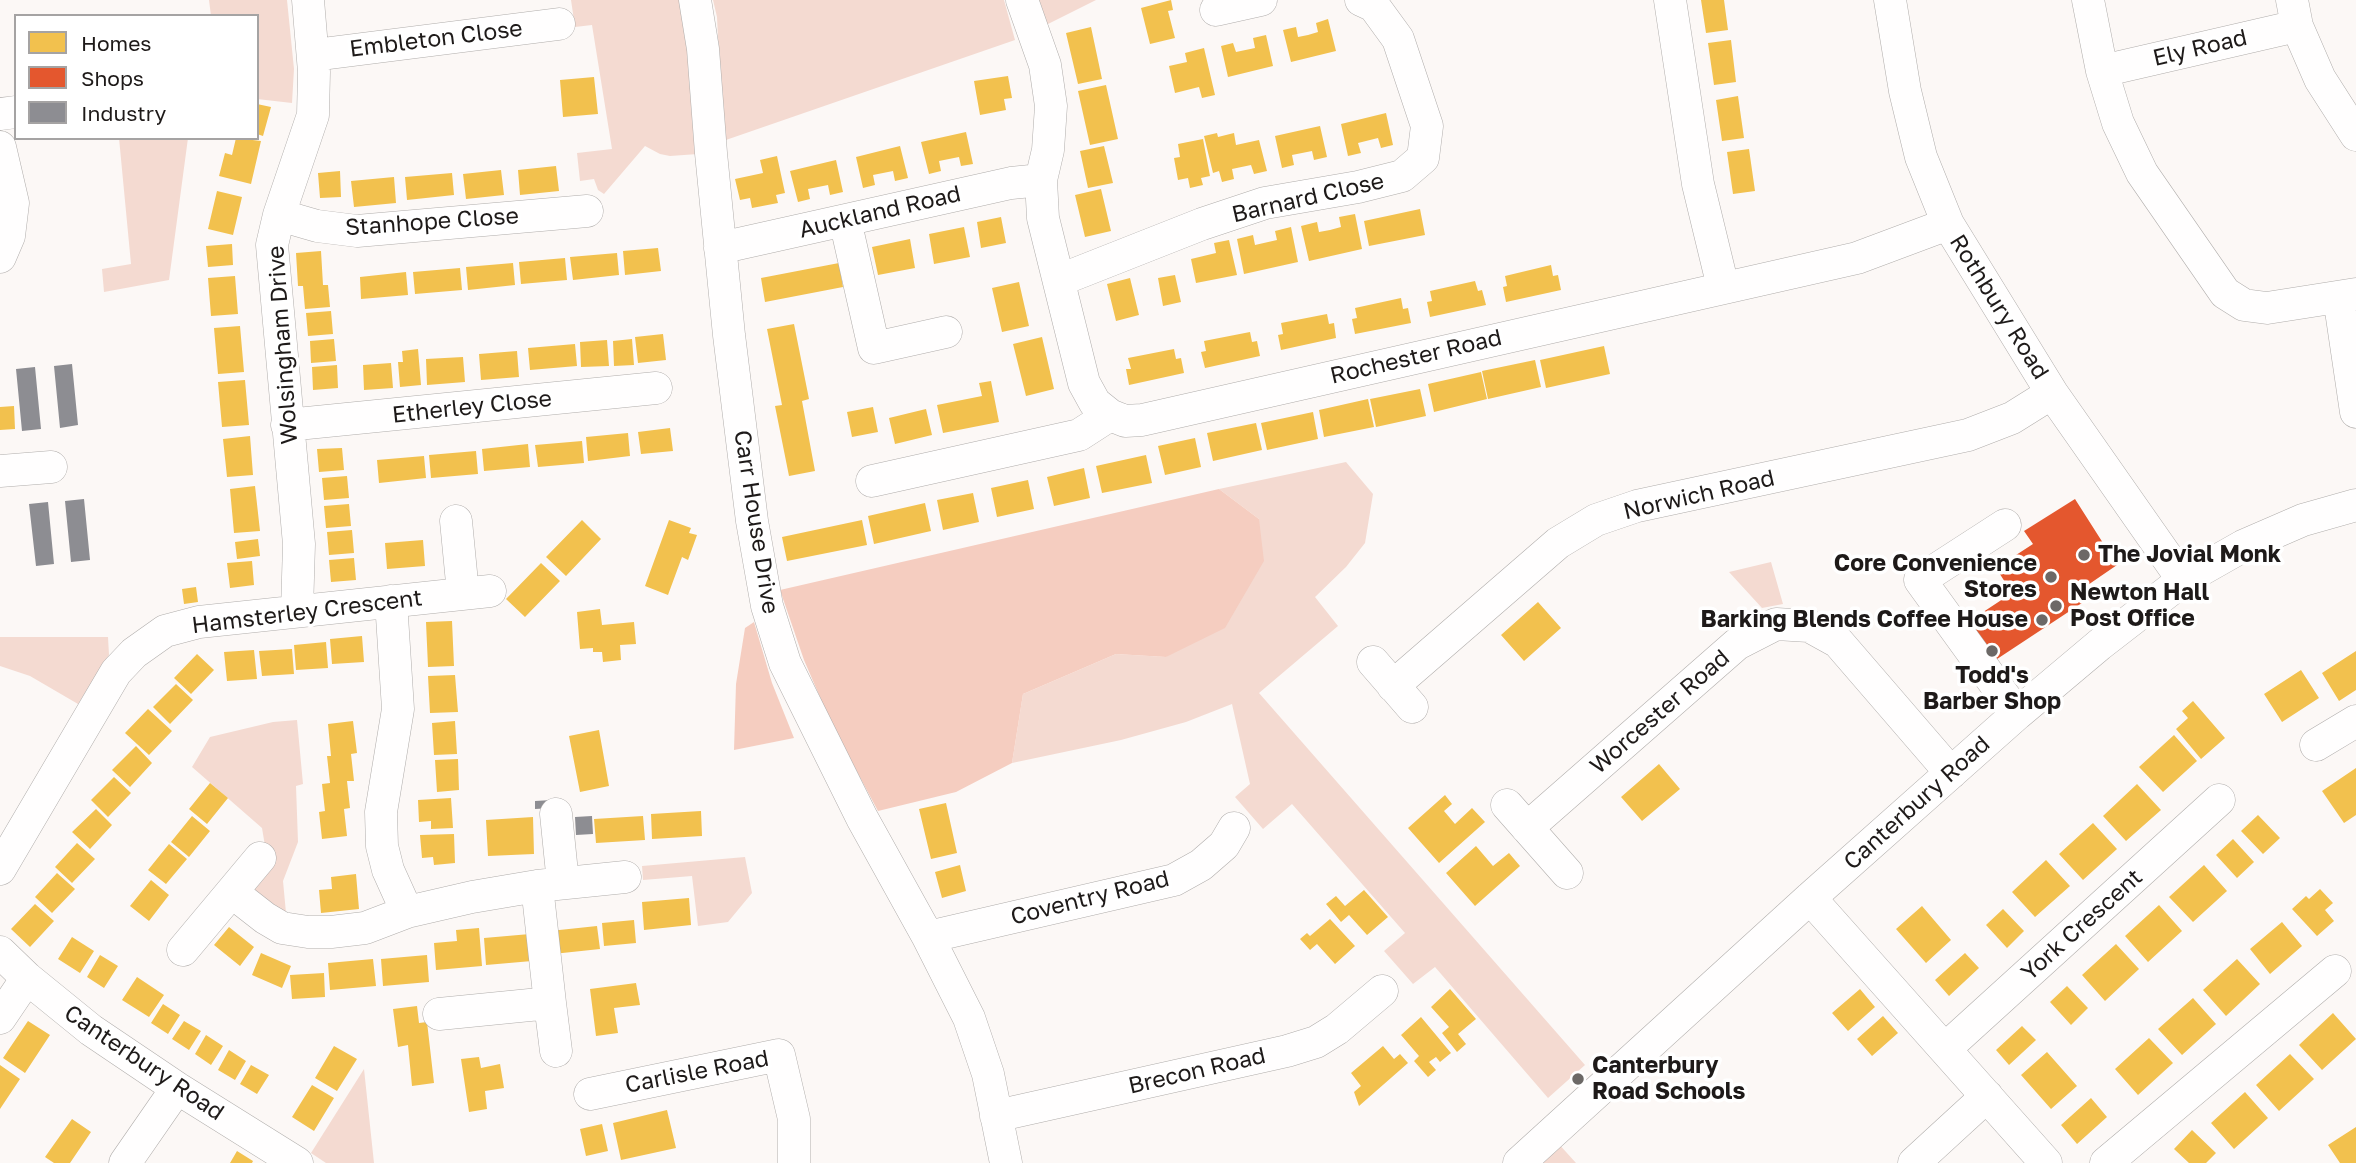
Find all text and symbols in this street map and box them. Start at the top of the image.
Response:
legend [14,14,259,140]
street label: Embleton Close [348,15,524,63]
street label: Ely Road [2150,24,2250,72]
text: Homes [81,30,151,56]
text: Shops [81,65,144,91]
text: Industry [81,100,166,126]
street label: Barnard Close [1229,167,1387,229]
street label: Auckland Road [796,180,964,244]
street label: Stanhope Close [344,202,520,242]
street label: Rothbury Road [1944,230,2054,384]
street label: Wolsingham Drive [262,245,304,445]
street label: Rochester Road [1328,324,1504,390]
street label: Etherley Close [391,385,553,429]
street label: Carr House Drive [728,428,784,616]
street label: Norwich Road [1621,464,1777,526]
place label: The Jovial Monk [2098,541,2281,569]
marker: The Jovial Monk [2076,547,2092,563]
place label: Core Convenience Stores [1834,550,2037,604]
marker: Core Convenience Stores [2043,569,2059,585]
place label: Newton Hall Post Office [2070,579,2209,633]
street label: Hamsterley Crescent [190,584,424,640]
marker: Newton Hall Post Office [2048,598,2064,614]
place label: Barking Blends Coffee House [1701,606,2028,634]
marker: Barking Blends Coffee House [2034,612,2050,628]
marker: Todd's Barber Shop [1984,643,2000,659]
street label: Worcester Road [1585,644,1735,780]
place label: Todd's Barber Shop [1923,662,2061,716]
street label: Canterbury Road [1838,730,1996,876]
street label: York Crescent [2016,863,2148,987]
street label: Coventry Road [1008,865,1172,931]
street label: Canterbury Road [59,999,229,1127]
street label: Brecon Road [1126,1042,1268,1100]
street label: Carlisle Road [623,1045,771,1099]
place label: Canterbury Road Schools [1592,1052,1745,1106]
marker: Canterbury Road Schools [1570,1071,1586,1087]

